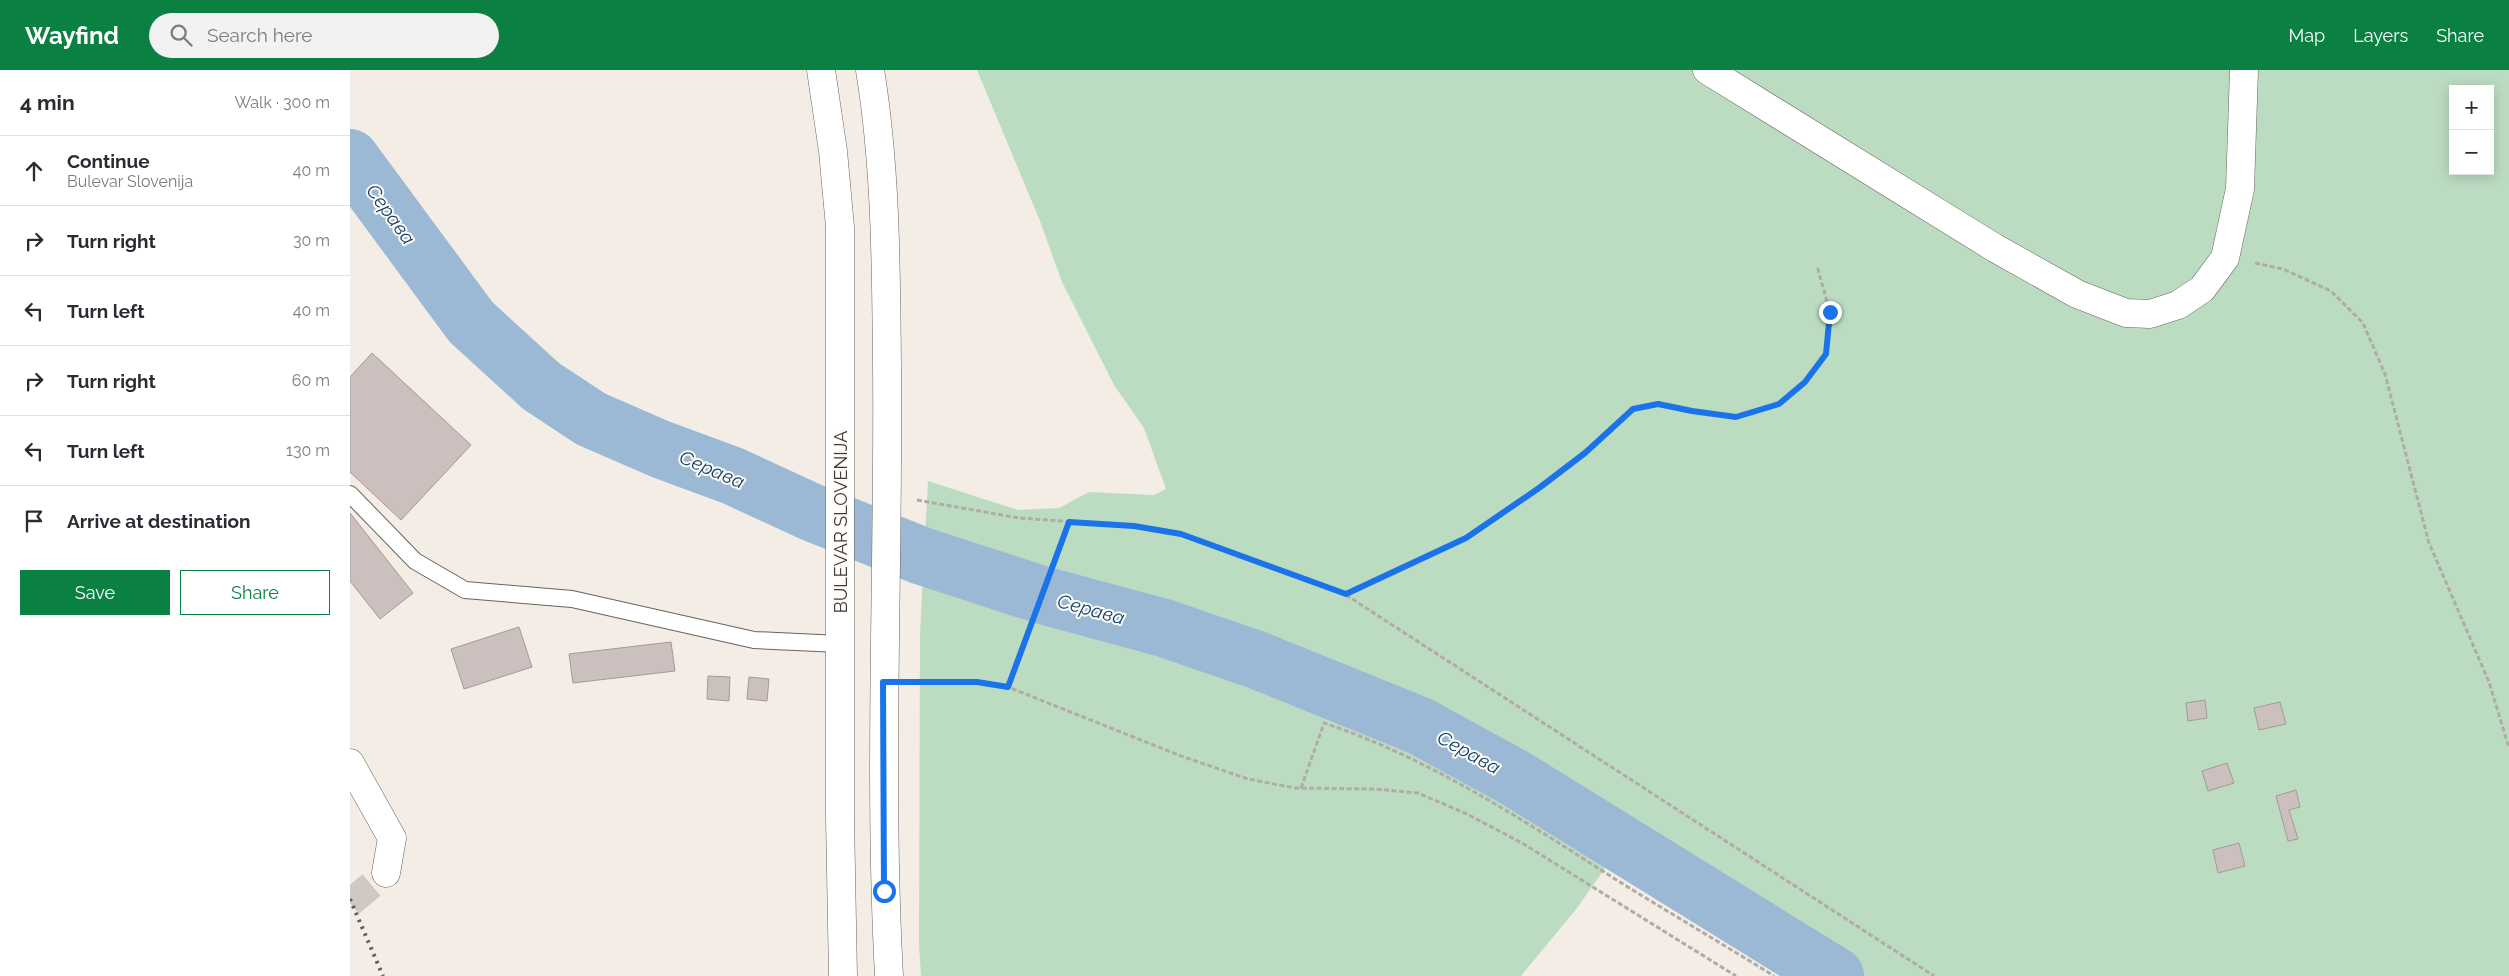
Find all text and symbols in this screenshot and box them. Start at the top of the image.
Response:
search box [149,13,499,58]
text: Wayfind [25,21,119,50]
icon: search [167,21,195,49]
text: Search here [207,24,312,46]
text: Map [2289,25,2325,46]
text: Layers [2353,25,2408,46]
text: Share [2436,25,2484,46]
map controls [2449,85,2494,175]
button: + [2449,85,2494,130]
text: 4 min [20,90,75,115]
text: Walk · 300 m [234,93,330,112]
button: − [2449,130,2494,175]
text: Continue [67,150,150,172]
icon: ahead [20,157,48,185]
text: 40 m [293,161,330,180]
text: Bulevar Slovenija [67,172,193,191]
water label: Серава [362,180,420,248]
icon: right [20,227,48,255]
text: Turn right [67,230,156,252]
text: 30 m [293,231,330,250]
icon: left [20,297,48,325]
text: Turn left [67,300,144,322]
text: 40 m [293,301,330,320]
route end [1819,301,1842,324]
icon: right [20,367,48,395]
text: Turn right [67,370,156,392]
text: 60 m [292,371,330,390]
street label: BULEVAR SLOVENIJA [830,431,851,613]
icon: left [20,437,48,465]
text: Turn left [67,440,144,462]
text: 130 m [286,441,330,460]
water label: Серава [676,445,748,493]
icon: arrive [20,507,48,535]
text: Arrive at destination [67,510,251,532]
button: Save [20,570,170,615]
button: Share [180,570,330,615]
water label: Серава [1055,589,1127,629]
water label: Серава [1434,726,1504,778]
route start [873,880,896,903]

